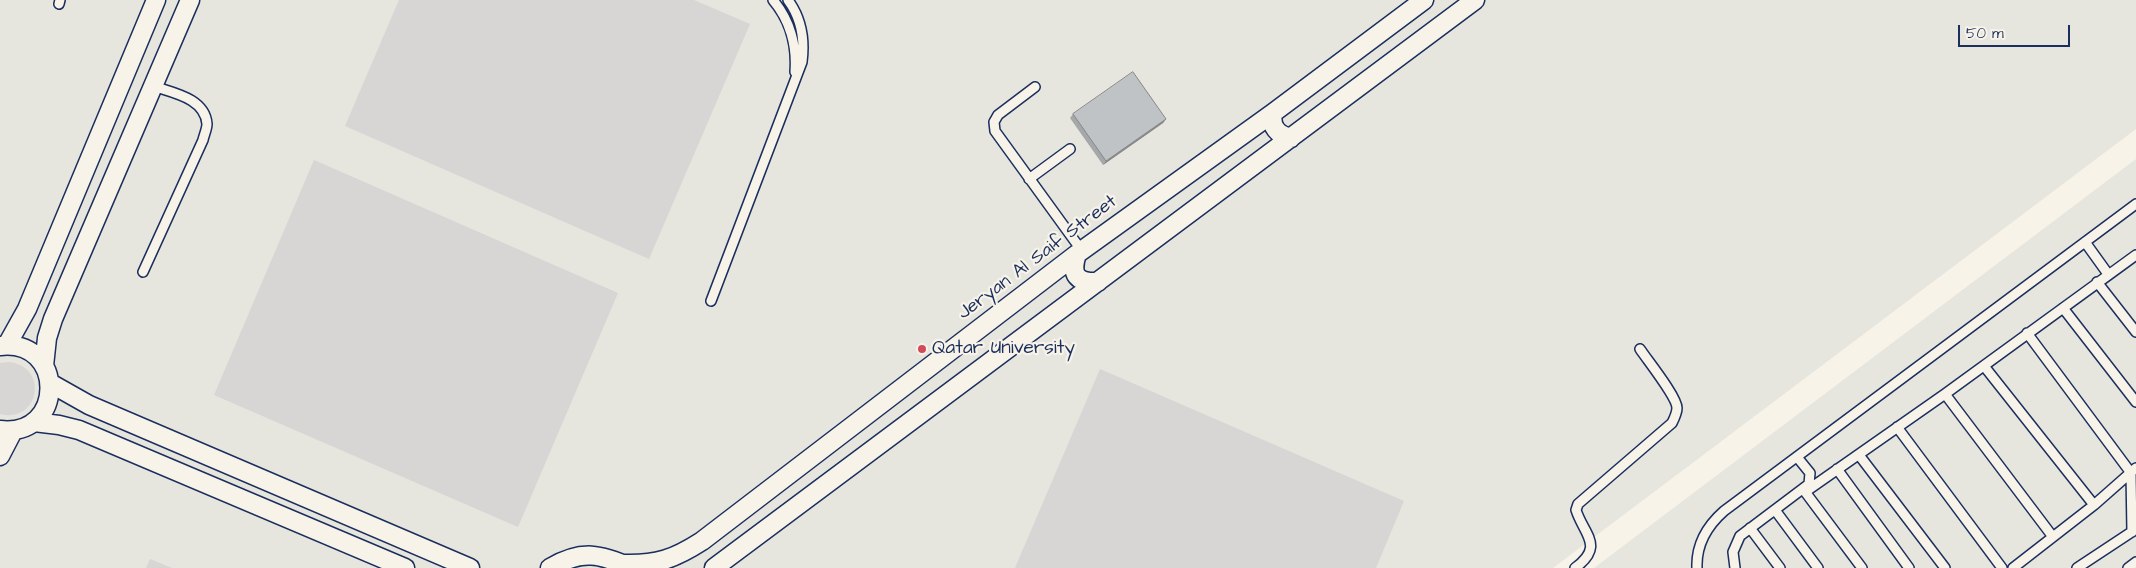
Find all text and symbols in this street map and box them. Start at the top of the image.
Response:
scale bar [1961,15,2074,47]
text: 50 m [1966,23,2004,44]
street label: Jeryan Al Saif Street [954,191,1122,325]
place label: Qatar University [932,338,1075,360]
marker: Qatar University [916,343,928,355]

